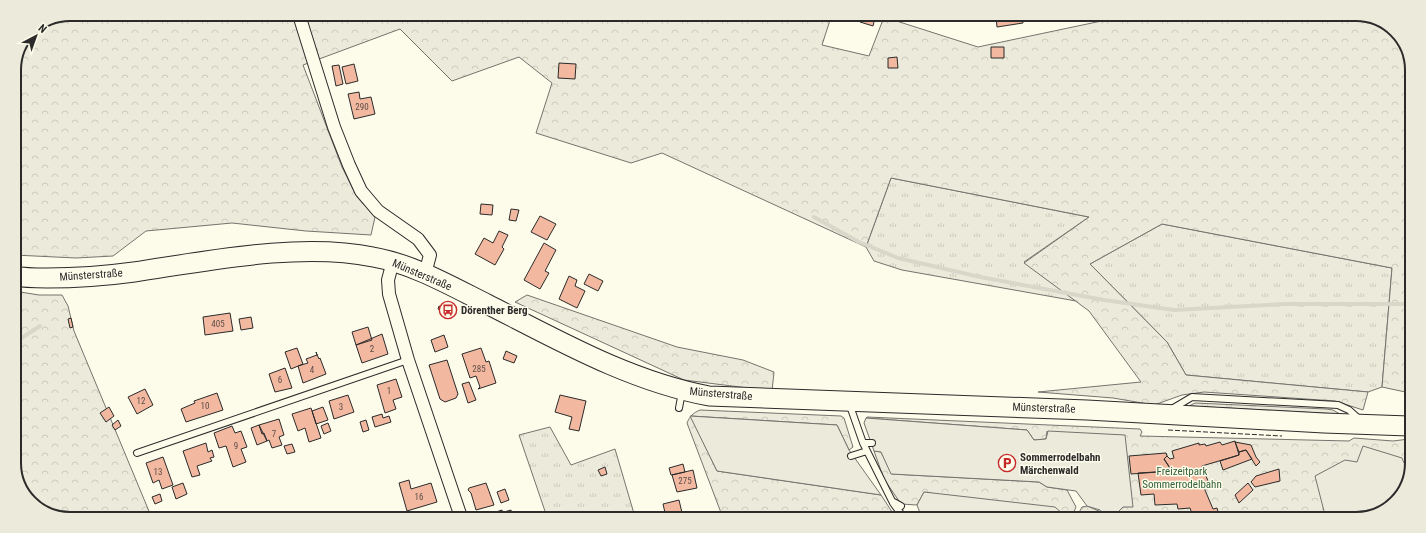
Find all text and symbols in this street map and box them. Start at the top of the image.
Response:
north arrow [16,16,56,56]
text: N [35,22,49,36]
house number: 290 [355,102,369,112]
street label: Münsterstraße [390,257,454,293]
street label: Münsterstraße [59,266,123,284]
bus stop icon: Dörenther Berg [438,300,458,320]
place label: Dörenther Berg [461,304,528,317]
house number: 405 [211,319,225,329]
house number: 2 [370,344,375,354]
house number: 285 [472,364,486,374]
house number: 4 [310,365,315,375]
house number: 6 [278,375,282,385]
street label: Münsterstraße [689,385,753,403]
house number: 1 [387,386,391,396]
house number: 12 [137,396,146,406]
street label: Münsterstraße [1012,400,1076,416]
house number: 10 [201,401,209,411]
house number: 3 [339,402,343,412]
house number: 7 [272,429,277,439]
house number: 9 [234,441,238,451]
place label: Sommerrodelbahn Märchenwald [1020,451,1101,477]
parking icon: Sommerrodelbahn Märchenwald [997,453,1017,473]
park label: Freizeitpark Sommerrodelbahn [1142,465,1222,491]
house number: 13 [154,467,162,477]
house number: 275 [678,476,692,486]
house number: 16 [415,492,423,502]

